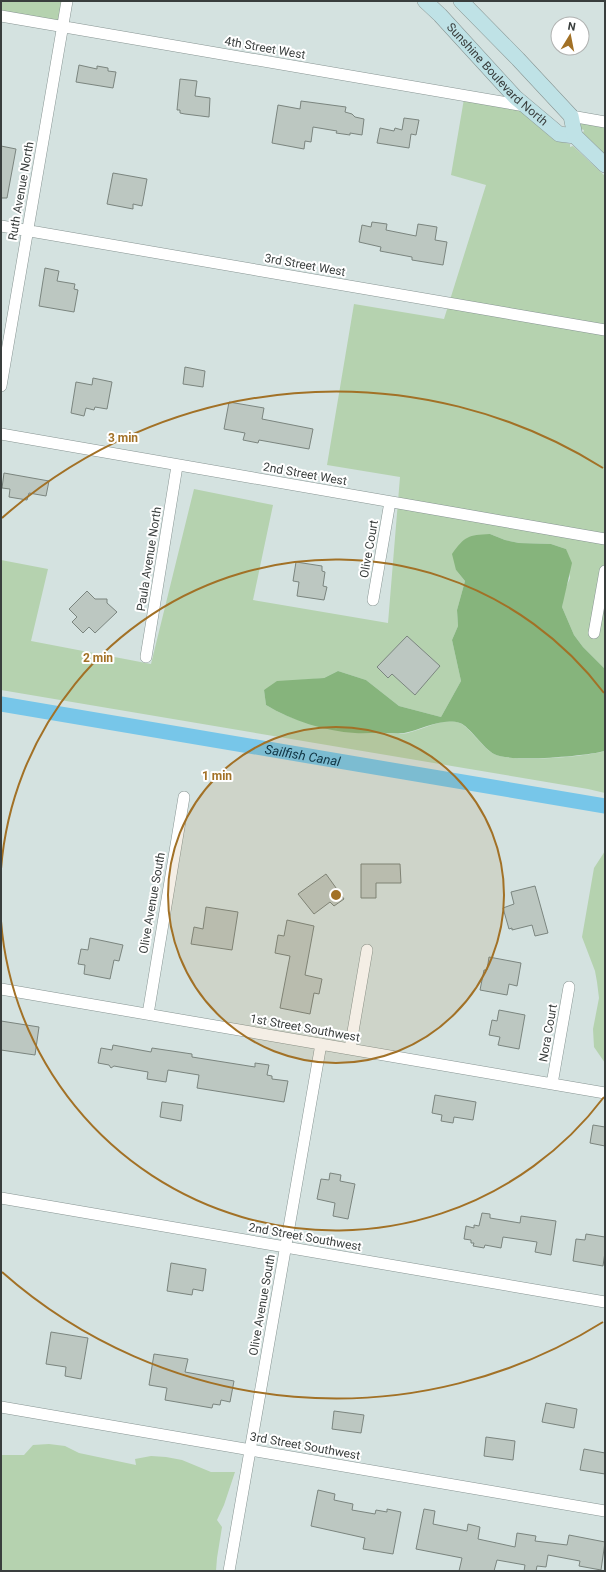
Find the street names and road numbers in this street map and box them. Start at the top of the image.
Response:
street label: Sunshine Boulevard North [444,20,551,129]
street label: 4th Street West [223,34,307,62]
street label: Ruth Avenue North [5,141,37,241]
street label: 3rd Street West [263,251,347,279]
street label: 2nd Street West [262,460,348,488]
street label: Paula Avenue North [134,506,164,612]
street label: Olive Court [357,519,381,579]
street label: Olive Avenue South [136,851,168,955]
street label: Nora Court [536,1003,560,1063]
street label: 1st Street Southwest [249,1011,361,1045]
street label: 2nd Street Southwest [247,1220,363,1254]
street label: Olive Avenue South [246,1253,278,1357]
street label: 3rd Street Southwest [249,1429,361,1463]

